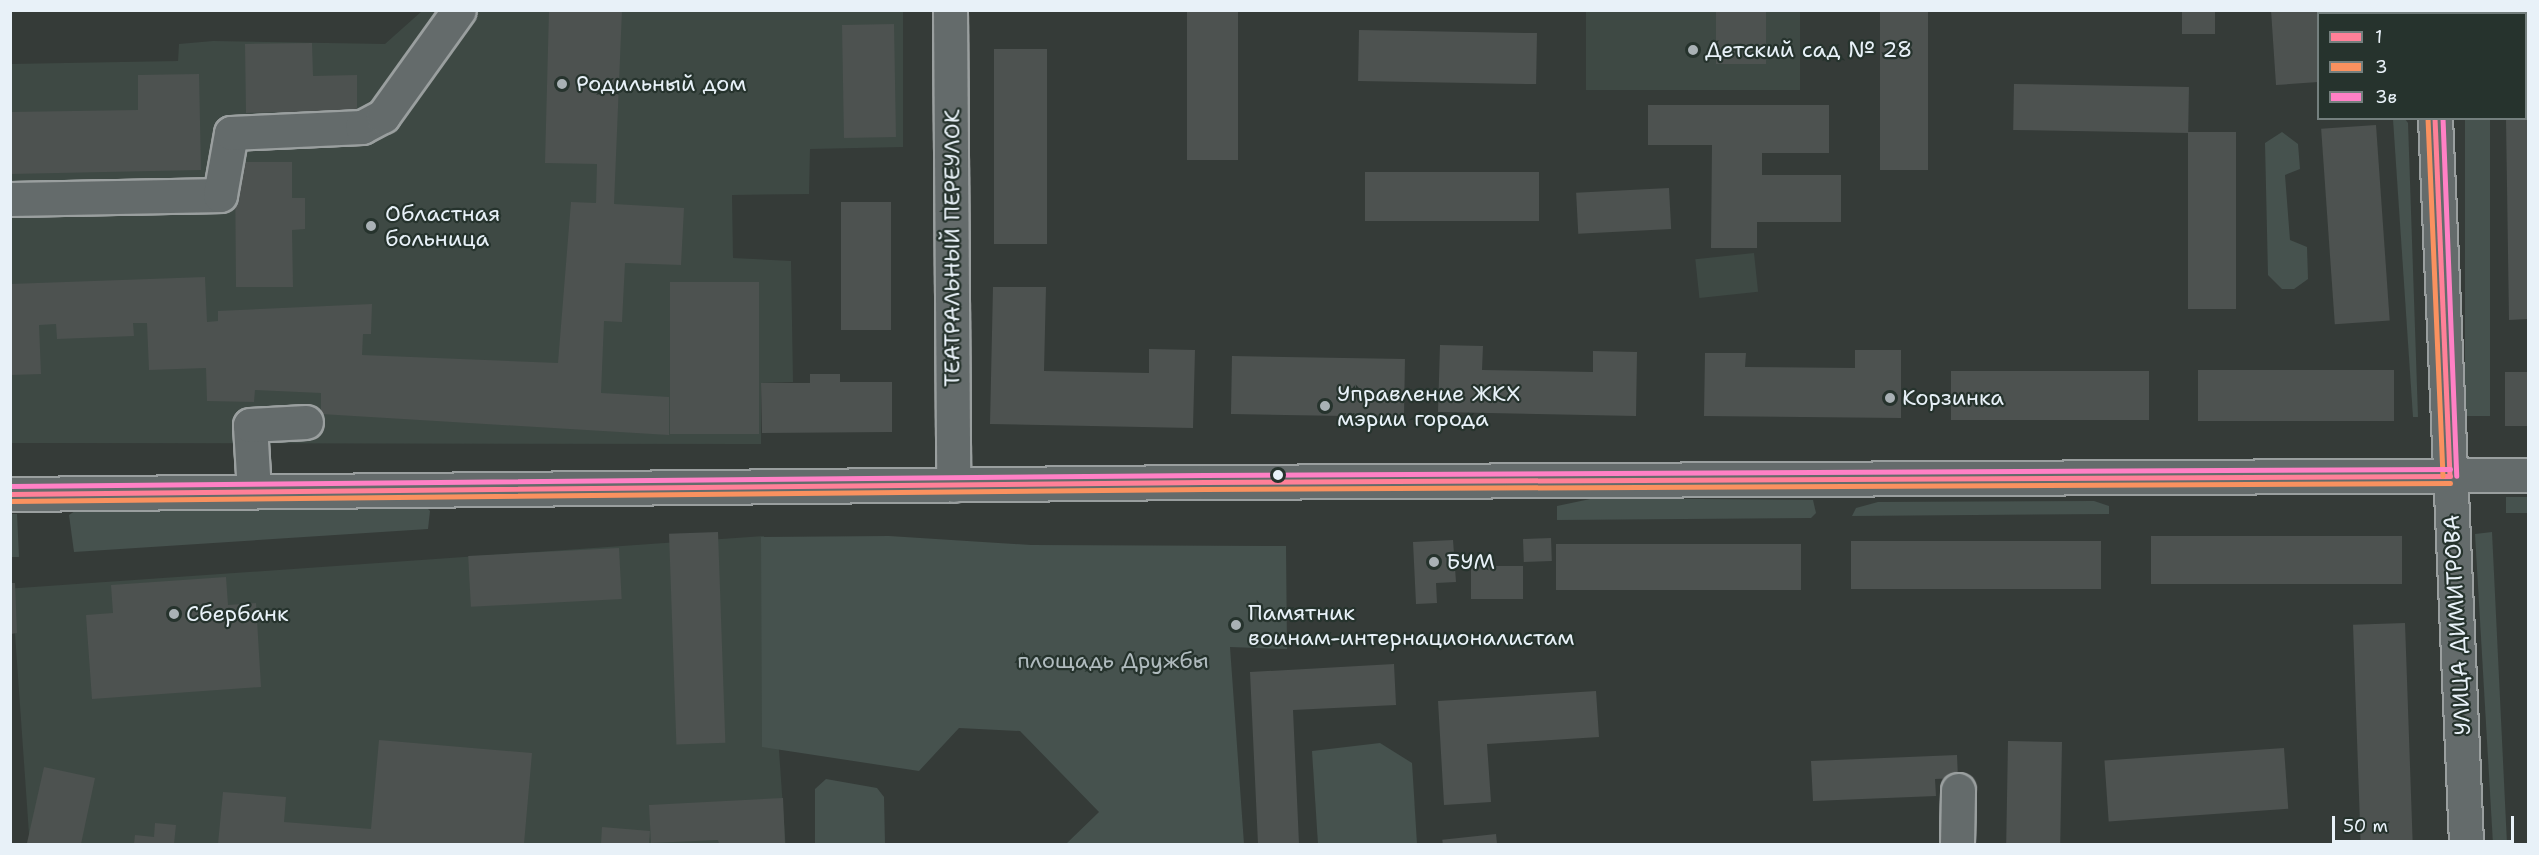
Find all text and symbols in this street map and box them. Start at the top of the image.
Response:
legend [2317,12,2527,120]
text: 1 [2375,25,2383,49]
place label: Детский сад № 28 [1705,37,1912,63]
marker: Детский сад № 28 [1686,43,1700,57]
text: 3 [2375,55,2388,79]
place label: Родильный дом [576,71,747,97]
marker: Родильный дом [553,75,571,93]
text: 3в [2375,85,2397,109]
street label: ТЕАТРАЛЬНЫЙ ПЕРЕУЛОК [939,109,965,387]
place label: Областная больница [385,200,500,252]
marker: Областная больница [362,217,380,235]
place label: Управление ЖКХ мэрии города [1337,380,1520,432]
place label: Корзинка [1902,385,2004,411]
marker: Корзинка [1883,391,1897,405]
marker: Управление ЖКХ мэрии города [1318,399,1332,413]
unlabelled marker [1272,469,1284,481]
street label: УЛИЦА ДИМИТРОВА [2438,514,2476,736]
place label: БУМ [1446,549,1495,575]
marker: БУМ [1427,555,1441,569]
place label: Памятник воинам-интернационалистам [1248,599,1574,650]
place label: Сбербанк [186,601,289,627]
marker: Сбербанк [167,607,181,621]
marker: Памятник воинам-интернационалистам [1229,618,1243,632]
park label: площадь Дружбы [1017,648,1209,674]
scale bar [2335,804,2516,842]
text: 50 m [2343,814,2388,838]

